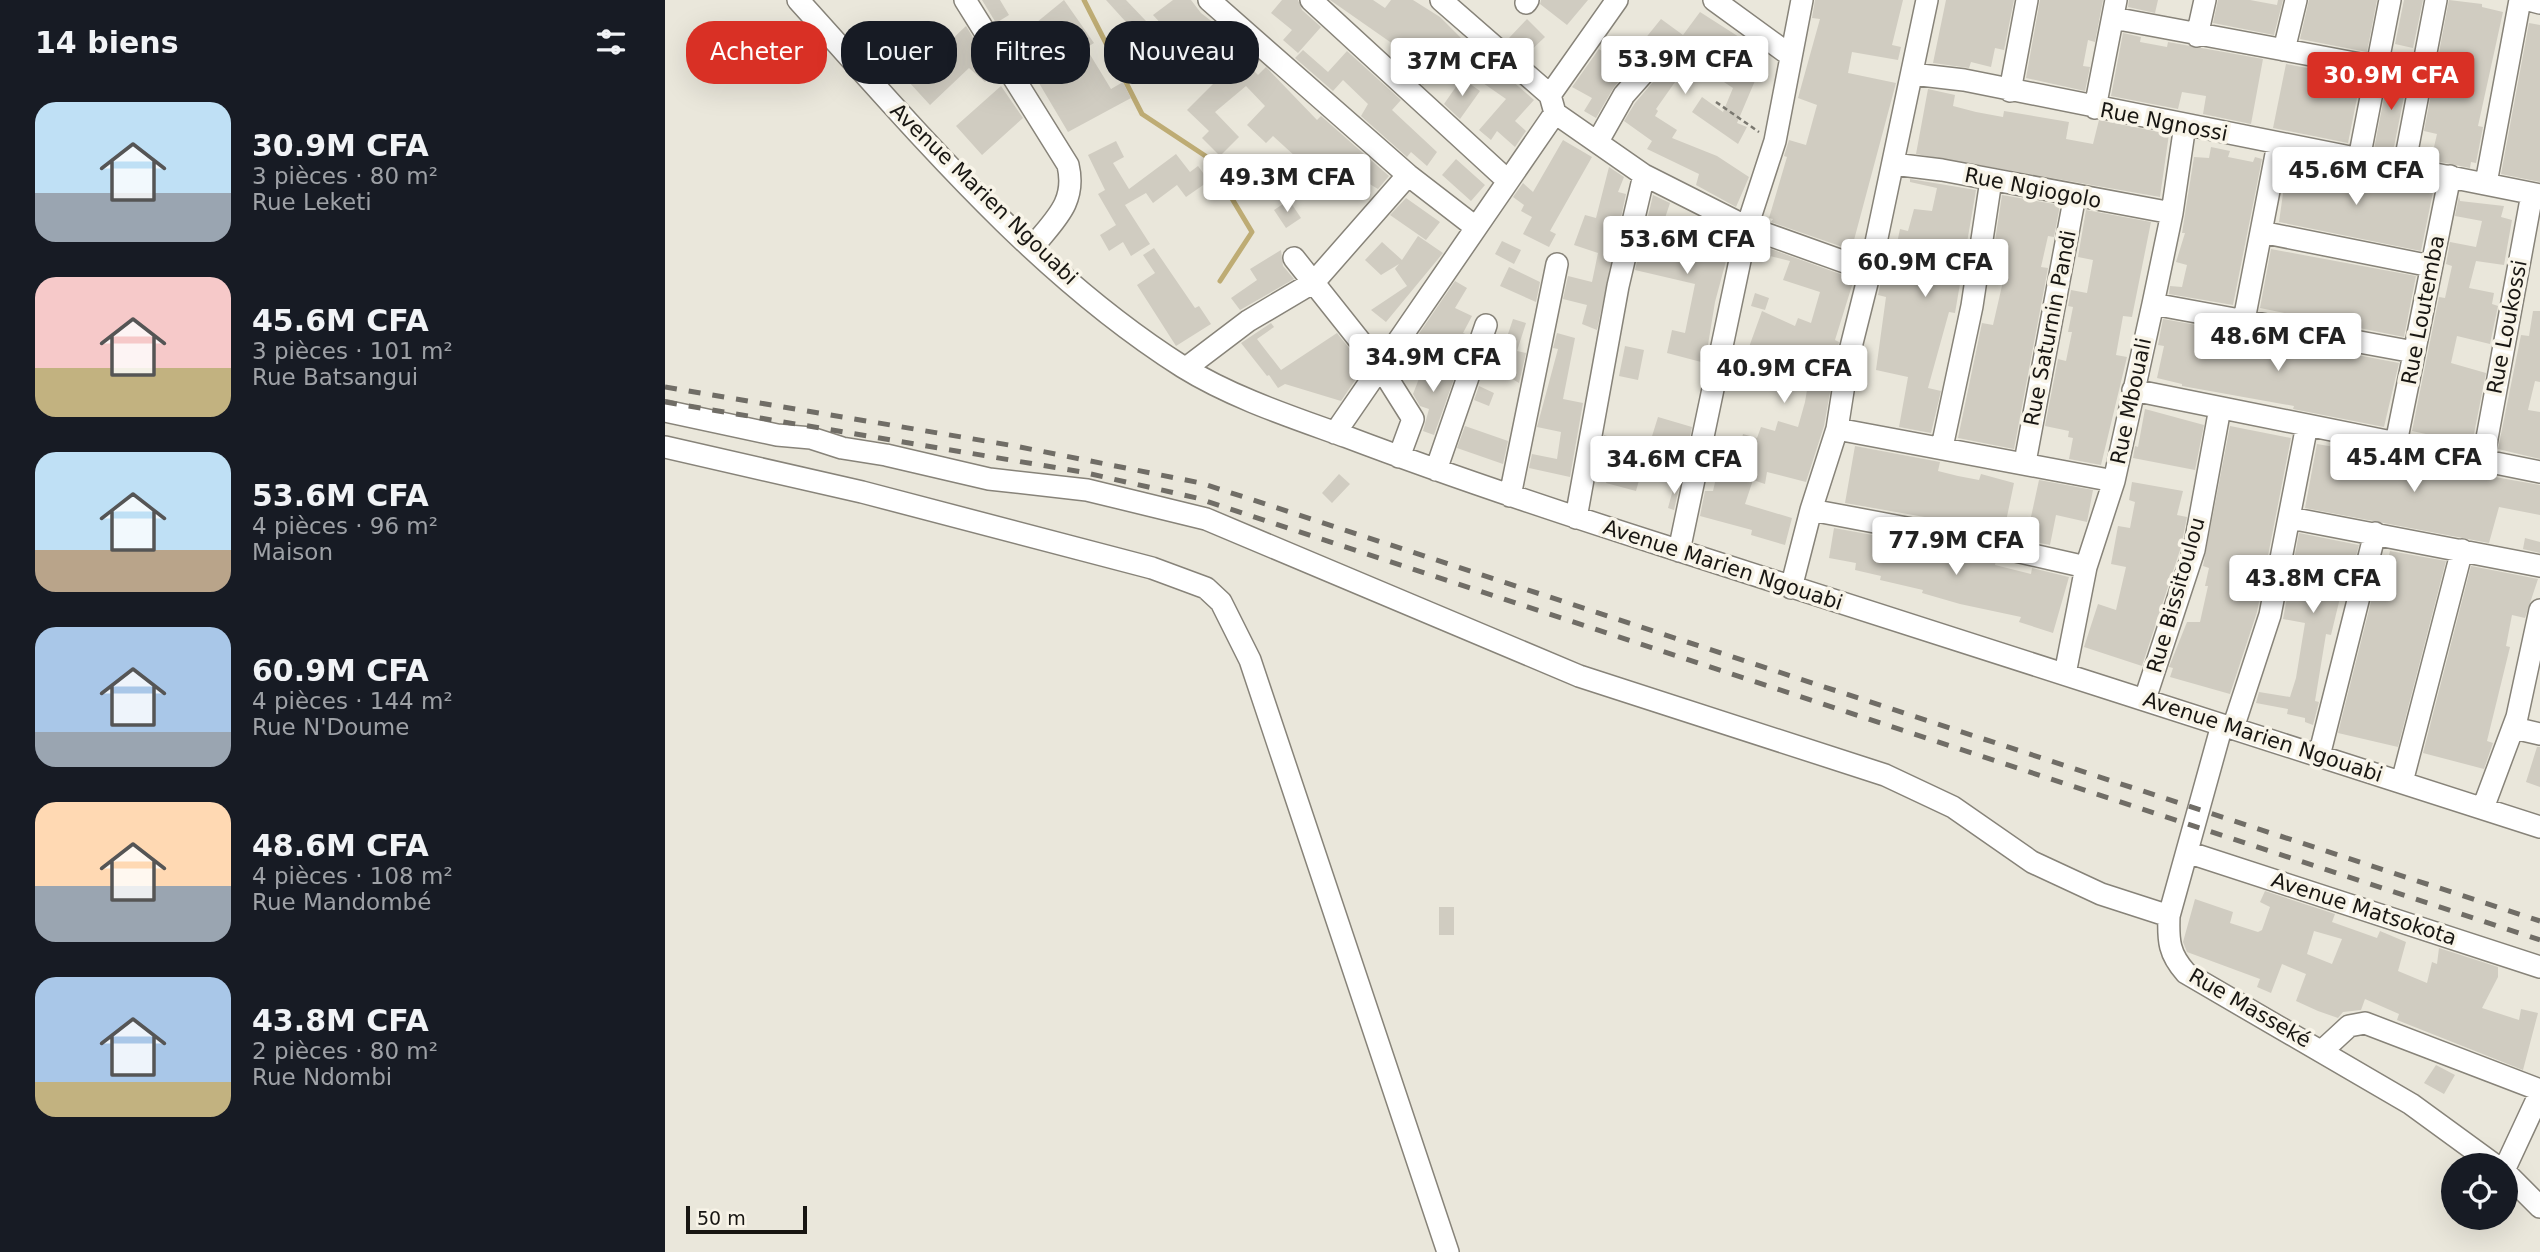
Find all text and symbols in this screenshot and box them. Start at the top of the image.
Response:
chip: Acheter [686,21,827,84]
chip: Louer [841,21,957,84]
chip: Filtres [971,21,1090,84]
chip: Nouveau [1104,21,1259,84]
icon: filters [592,23,630,61]
text: 14 biens [35,25,179,60]
pin: 53.9M CFA [1605,36,1765,96]
pin: 37M CFA [1397,38,1527,98]
text: 53.9M CFA [1617,46,1753,72]
text: 37M CFA [1407,48,1517,74]
pin: 30.9M CFA [2311,52,2471,112]
text: 30.9M CFA [2323,62,2459,88]
street label: Avenue Marien Ngouabi [886,98,1082,290]
street label: Rue Ngnossi [2098,98,2230,146]
text: 30.9M CFA [252,128,429,163]
icon: home [91,130,175,214]
pin: 45.6M CFA [2276,148,2436,207]
pin: 49.3M CFA [1207,154,1367,214]
text: 45.6M CFA [2288,157,2424,183]
text: 3 pièces · 80 m² [252,163,438,189]
street label: Rue Ngiogolo [1962,163,2104,213]
text: 49.3M CFA [1219,164,1355,190]
text: Rue Leketi [252,189,372,215]
pin: 53.6M CFA [1607,216,1767,276]
text: 53.6M CFA [1619,226,1755,252]
street label: Rue Saturnin Pandi [2019,228,2081,428]
street label: Rue Loutemba [2397,233,2449,387]
pin: 60.9M CFA [1845,240,2005,299]
text: 60.9M CFA [1857,249,1993,275]
street label: Rue Loukossi [2482,258,2532,396]
text: 45.6M CFA [252,303,429,338]
icon: home [91,305,175,389]
pin: 48.6M CFA [2198,314,2358,373]
text: 48.6M CFA [2210,323,2346,349]
pin: 34.9M CFA [1353,334,1513,394]
street label: Rue Mbouali [2106,336,2156,466]
text: 3 pièces · 101 m² [252,338,453,364]
text: 34.9M CFA [1365,344,1501,370]
pin: 40.9M CFA [1704,346,1864,405]
text: 40.9M CFA [1716,355,1852,381]
text: Rue Batsangui [252,364,418,390]
pin: 45.4M CFA [2334,434,2494,494]
pin: 34.6M CFA [1594,436,1754,496]
text: 45.4M CFA [2346,444,2482,470]
text: 34.6M CFA [1606,446,1742,472]
text: 53.6M CFA [252,478,429,513]
icon: home [91,480,175,564]
text: 4 pièces · 96 m² [252,513,438,539]
street label: Rue Bissitoulou [2142,514,2210,676]
street label: Avenue Marien Ngouabi [1600,515,1846,615]
pin: 77.9M CFA [1876,518,2036,577]
text: 77.9M CFA [1888,527,2024,553]
text: Maison [252,539,333,565]
pin: 43.8M CFA [2233,556,2393,615]
text: 43.8M CFA [2245,565,2381,591]
text: 60.9M CFA [252,653,429,688]
icon: home [91,655,175,739]
street label: Avenue Marien Ngouabi [2140,687,2386,787]
text: 4 pièces · 144 m² [252,688,453,714]
text: Rue N'Doume [252,714,409,740]
text: 48.6M CFA [252,828,429,863]
icon: home [91,830,175,914]
text: 4 pièces · 108 m² [252,863,453,889]
street label: Avenue Matsokota [2268,868,2460,950]
text: Rue Mandombé [252,889,431,915]
street label: Rue Masseké [2185,963,2315,1053]
text: 43.8M CFA [252,1003,429,1038]
icon: home [91,1005,175,1089]
text: 2 pièces · 80 m² [252,1038,438,1064]
text: Rue Ndombi [252,1064,392,1090]
map controls [2441,1153,2518,1230]
button: locate [2441,1153,2518,1230]
scale bar [686,1203,807,1235]
text: 50 m [697,1207,746,1229]

